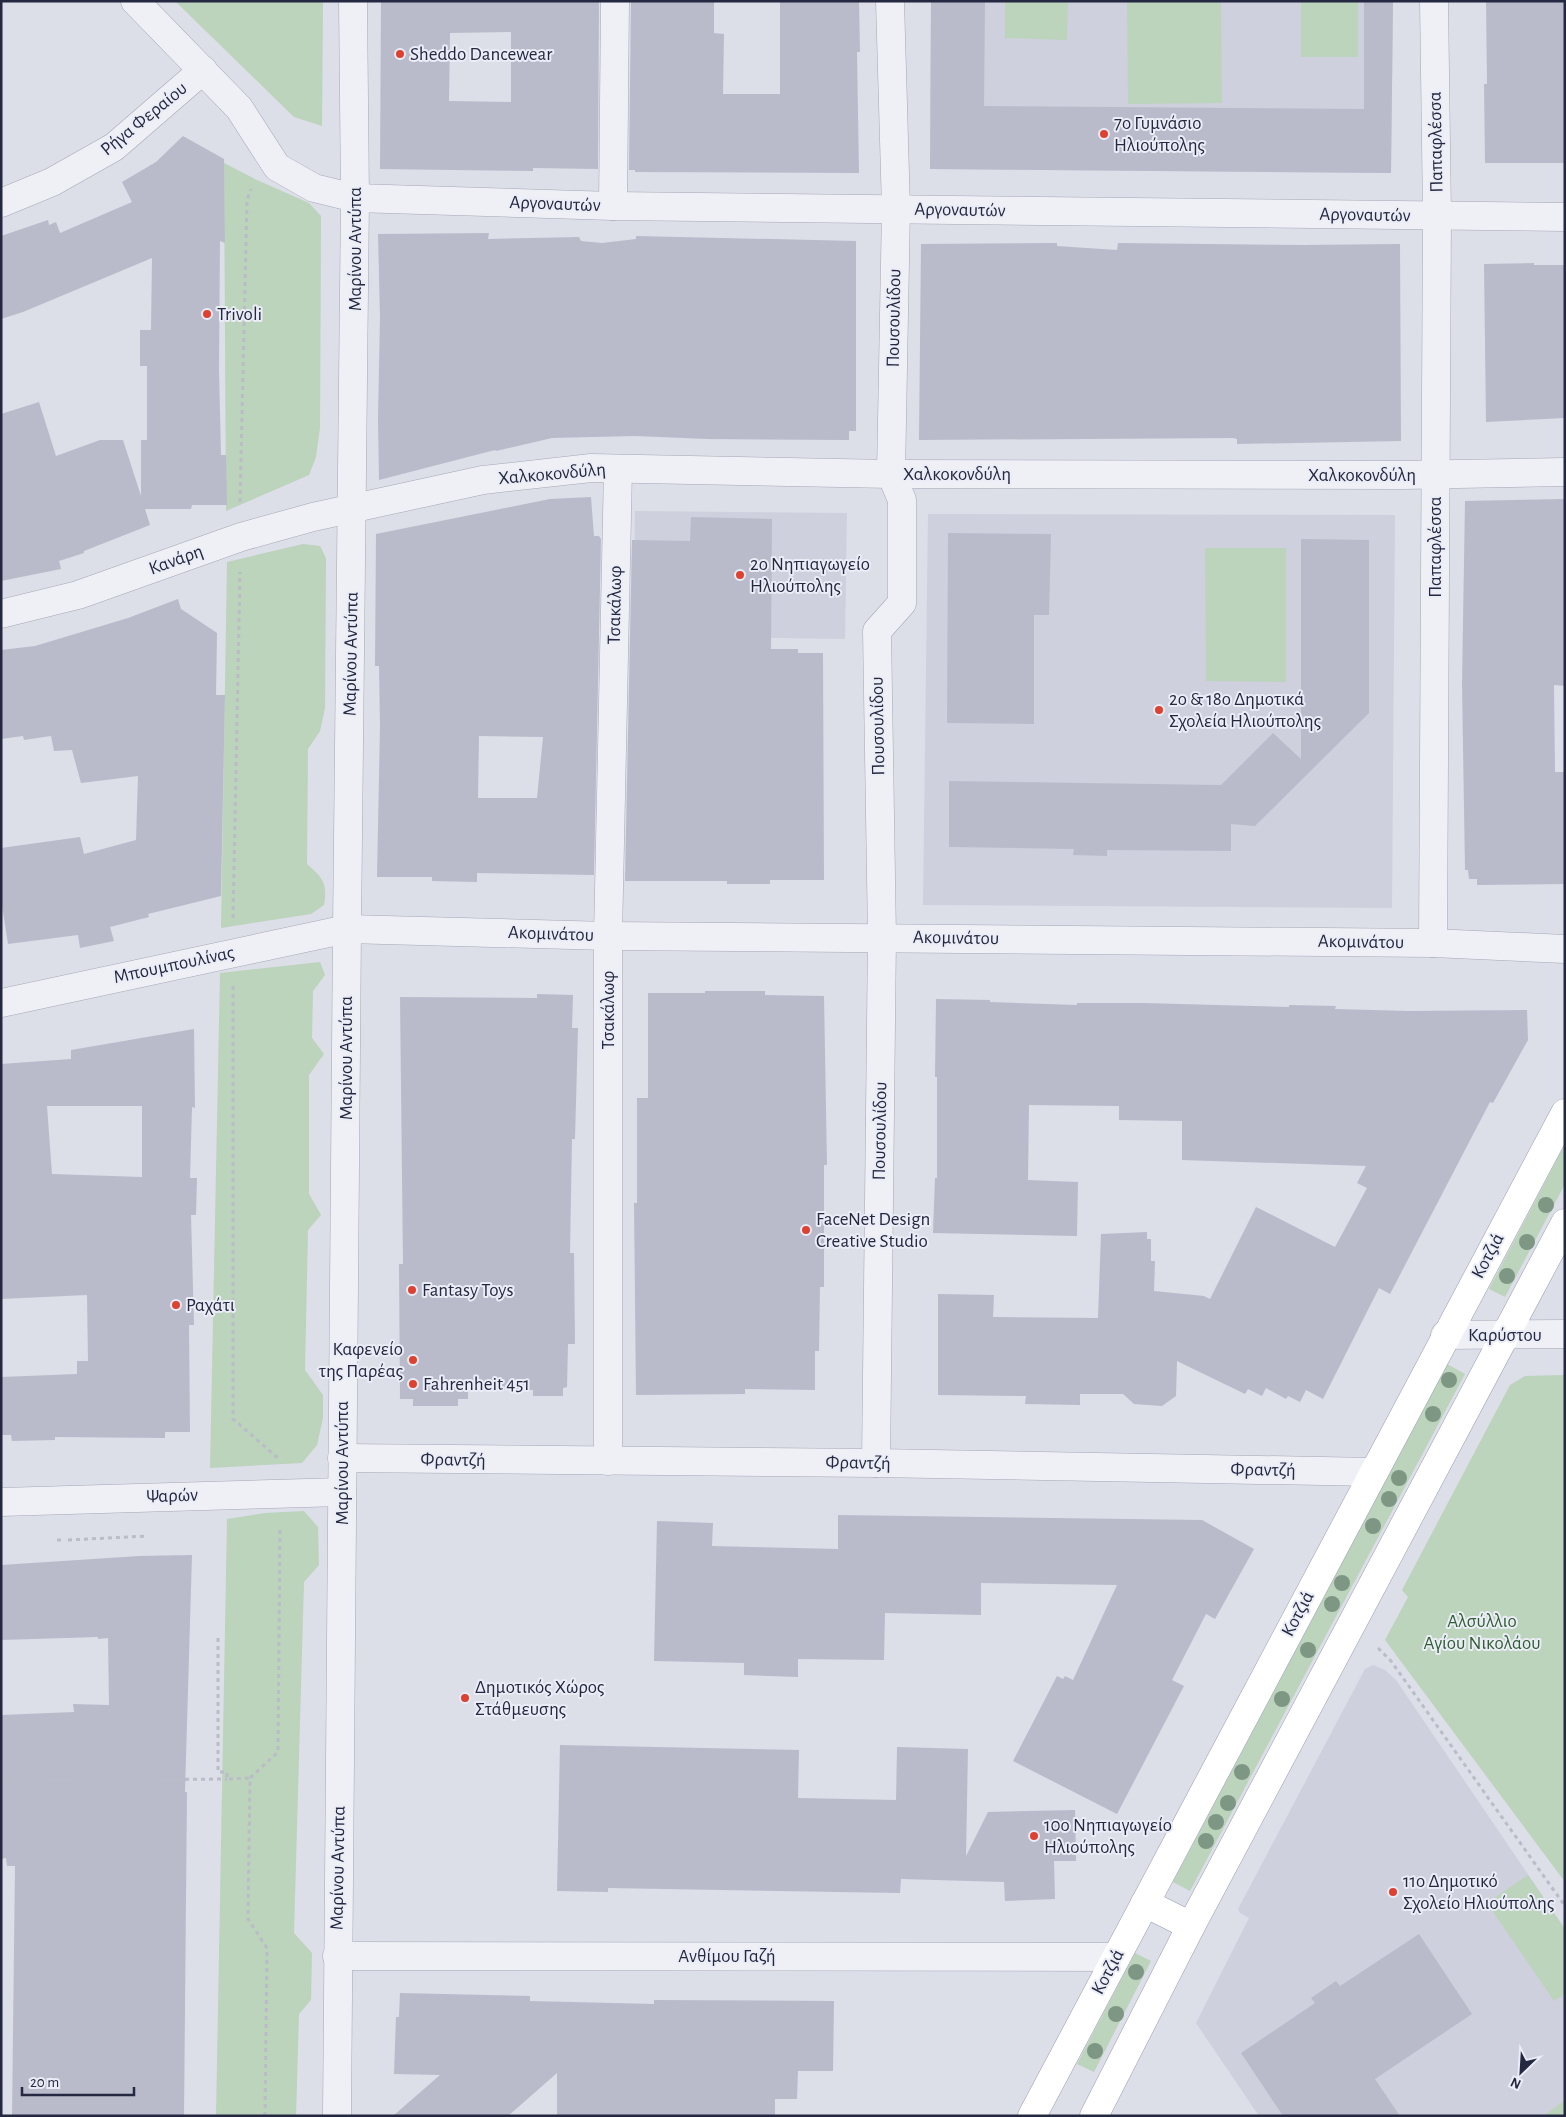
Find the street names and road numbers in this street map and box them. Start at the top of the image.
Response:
street label: Ρήγα Φεραίου [97,79,191,159]
street label: Παπαφλέσσα [1426,91,1446,193]
street label: Μαρίνου Αντύπα [346,187,365,311]
street label: Αργοναυτών [509,193,601,215]
street label: Αργοναυτών [914,200,1006,220]
street label: Αργοναυτών [1319,205,1411,225]
street label: Πουσουλίδου [884,268,904,368]
street label: Χαλκοκονδύλη [497,460,607,488]
street label: Χαλκοκονδύλη [903,465,1011,484]
street label: Χαλκοκονδύλη [1308,466,1416,485]
street label: Παπαφλέσσα [1426,496,1445,598]
street label: Κανάρη [146,541,206,579]
street label: Τσακάλωφ [605,565,625,645]
street label: Μαρίνου Αντύπα [340,592,362,716]
street label: Πουσουλίδου [868,676,888,776]
street label: Ακομινάτου [508,923,594,945]
street label: Ακομινάτου [913,928,999,948]
street label: Ακομινάτου [1318,932,1404,952]
street label: Μπουμπουλίνας [112,943,236,987]
street label: Τσακάλωφ [599,971,618,1049]
street label: Μαρίνου Αντύπα [337,996,356,1120]
street label: Πουσουλίδου [870,1081,890,1181]
street label: Κοτζιά [1468,1230,1508,1282]
street label: Καρύστου [1468,1326,1542,1345]
street label: Μαρίνου Αντύπα [333,1401,352,1525]
street label: Φραντζή [420,1450,486,1470]
street label: Φραντζή [825,1453,891,1473]
street label: Φραντζή [1230,1460,1296,1480]
street label: Ψαρών [146,1486,198,1506]
street label: Κοτζιά [1278,1588,1318,1640]
street label: Μαρίνου Αντύπα [327,1806,349,1930]
street label: Κοτζιά [1088,1946,1128,1998]
street label: Ανθίμου Γαζή [678,1947,776,1966]

